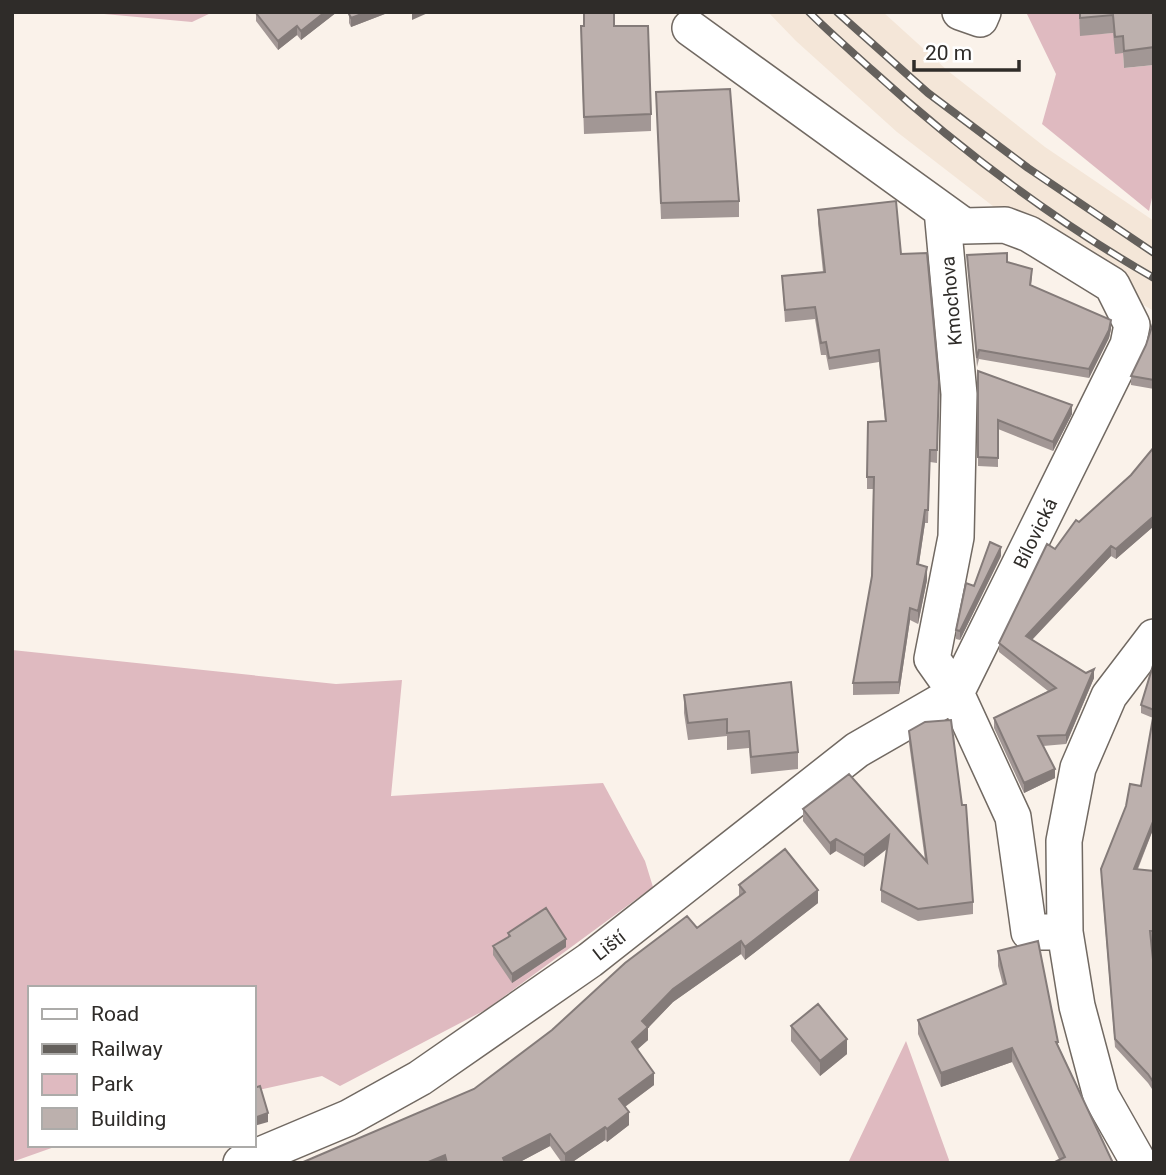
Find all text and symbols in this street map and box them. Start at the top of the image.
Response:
scale bar [914,28,1019,72]
text: 20 m [925,41,972,65]
street label: Kmochova [936,255,967,347]
street label: Bílovická [1009,494,1062,572]
street label: Liští [588,925,631,965]
legend [28,986,256,1147]
text: Road [91,1002,139,1026]
text: Railway [91,1037,163,1061]
text: Park [91,1072,134,1096]
text: Building [91,1107,166,1131]

